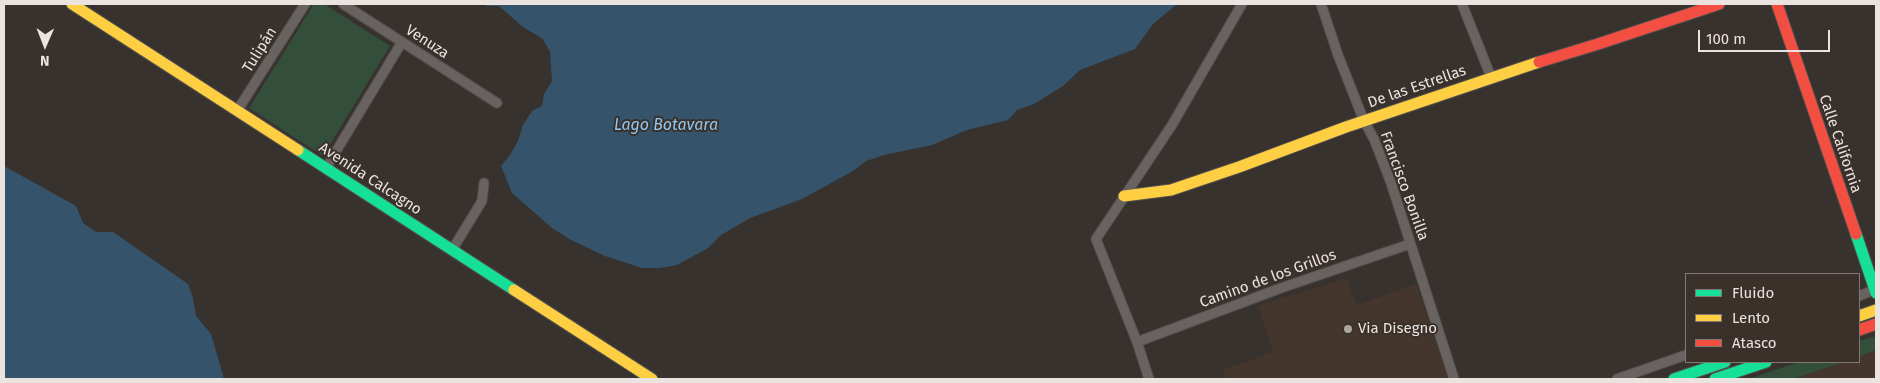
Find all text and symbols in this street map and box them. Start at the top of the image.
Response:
north arrow [20,20,70,70]
scale bar [1700,20,1832,52]
street label: Venuza [402,21,452,63]
street label: Tulipán [239,24,281,76]
text: 100 m [1706,30,1746,48]
text: N [40,52,50,69]
street label: De las Estrellas [1366,62,1468,112]
street label: Calle California [1815,93,1865,195]
water label: Lago Botavara [614,116,718,136]
street label: Francisco Bonilla [1376,129,1432,243]
street label: Avenida Calcagno [315,139,425,219]
street label: Camino de los Grillos [1197,246,1339,312]
legend [1685,273,1860,363]
text: Fluido [1732,284,1774,302]
text: Lento [1732,309,1770,327]
place label: Via Disegno [1358,320,1437,338]
marker: Via Disegno [1342,323,1354,335]
text: Atasco [1732,334,1777,352]

